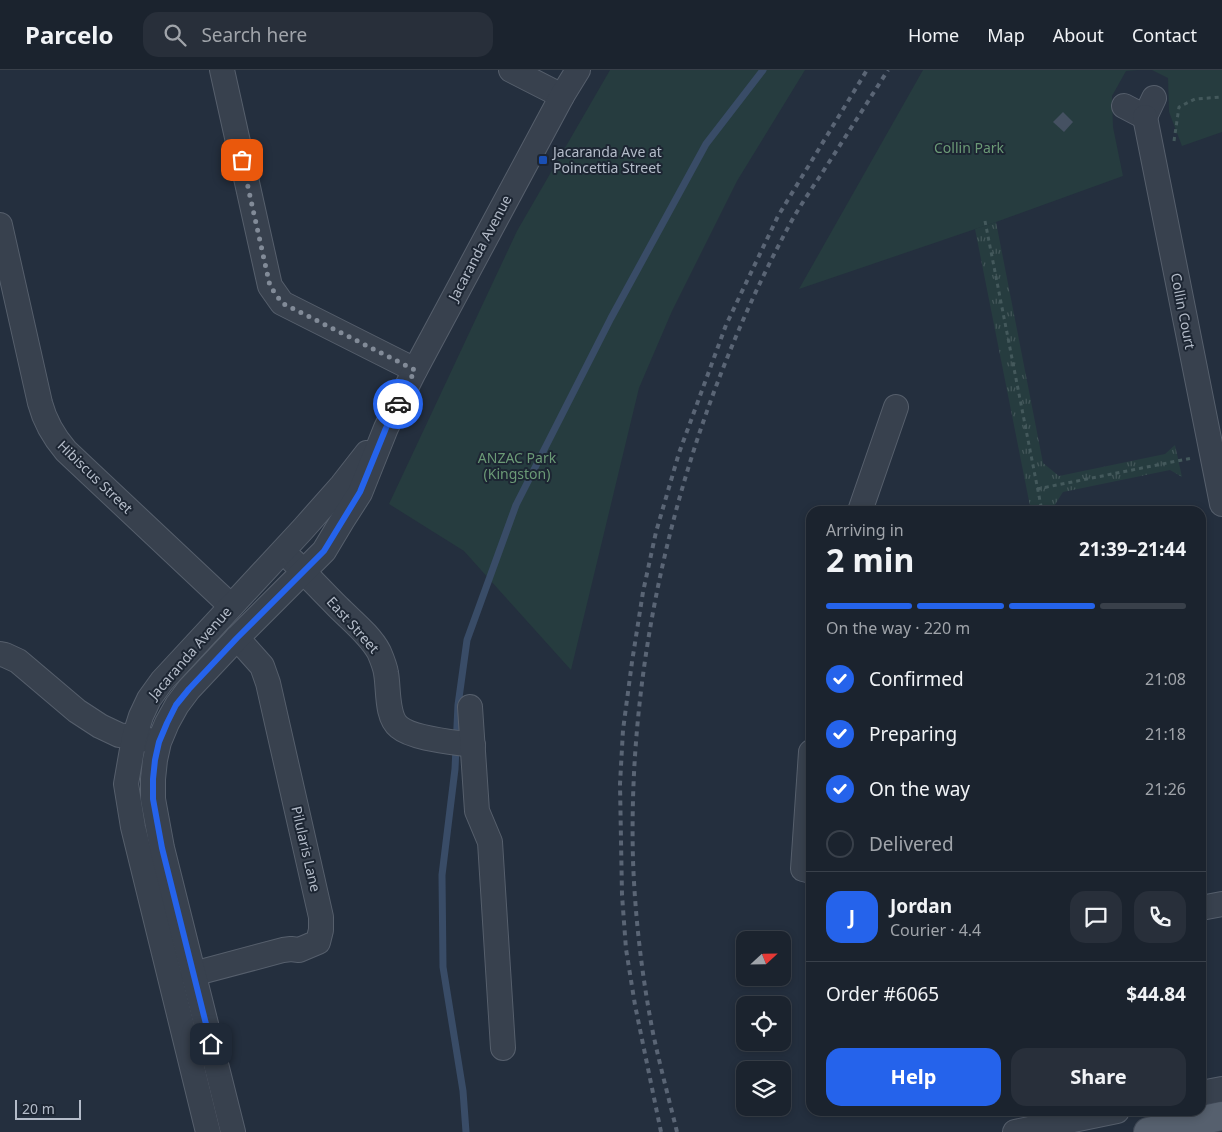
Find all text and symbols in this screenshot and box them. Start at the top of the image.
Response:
search box [143,12,493,57]
text: Parcelo [25,18,113,51]
icon: search [161,21,189,49]
text: Search here [201,22,307,48]
text: Home [908,23,959,47]
text: Map [987,23,1025,47]
text: About [1053,23,1104,47]
text: Contact [1132,23,1197,47]
park label: Collin Park [934,138,1005,157]
pin [221,139,263,181]
place label: Jacaranda Ave at Poincettia Street [551,142,662,177]
icon: bag [228,146,256,174]
marker: Jacaranda Ave at Poincettia Street [537,154,549,166]
street label: Jacaranda Avenue [443,191,516,306]
street label: Collin Court [1167,271,1200,351]
courier [373,379,423,429]
icon: car [384,390,412,418]
street label: Hibiscus Street [54,436,137,517]
park label: ANZAC Park (Kingston) [478,448,557,483]
text: Arriving in [826,519,904,541]
text: 21:39–21:44 [1079,536,1186,562]
text: 2 min [826,538,914,581]
street label: East Street [323,592,384,657]
street label: Jacaranda Avenue [143,602,235,705]
text: On the way · 220 m [826,617,970,639]
icon: check [826,665,854,693]
text: Confirmed [869,666,964,692]
text: 21:08 [1145,668,1186,690]
icon: check [826,720,854,748]
text: Preparing [869,721,957,747]
text: 21:18 [1145,723,1186,745]
icon: check [826,775,854,803]
text: On the way [869,776,970,802]
text: 21:26 [1145,778,1186,800]
street label: Pilularis Lane [287,804,326,894]
text: Delivered [869,831,954,857]
button: chat [1070,891,1122,943]
button: phone [1134,891,1186,943]
text: Jordan [890,893,952,919]
text: J [849,904,855,930]
text: Courier · 4.4 [890,919,981,941]
north arrow [736,931,791,986]
map controls [736,931,791,1116]
text: Order #6065 [826,981,939,1007]
text: $44.84 [1126,981,1186,1007]
button: locate [736,996,791,1051]
pin [190,1023,232,1065]
icon: home [197,1030,225,1058]
button: Help [826,1048,1001,1106]
button: Share [1011,1048,1186,1106]
button: layers [736,1061,791,1116]
scale bar [15,1097,81,1120]
text: 20 m [22,1099,55,1118]

